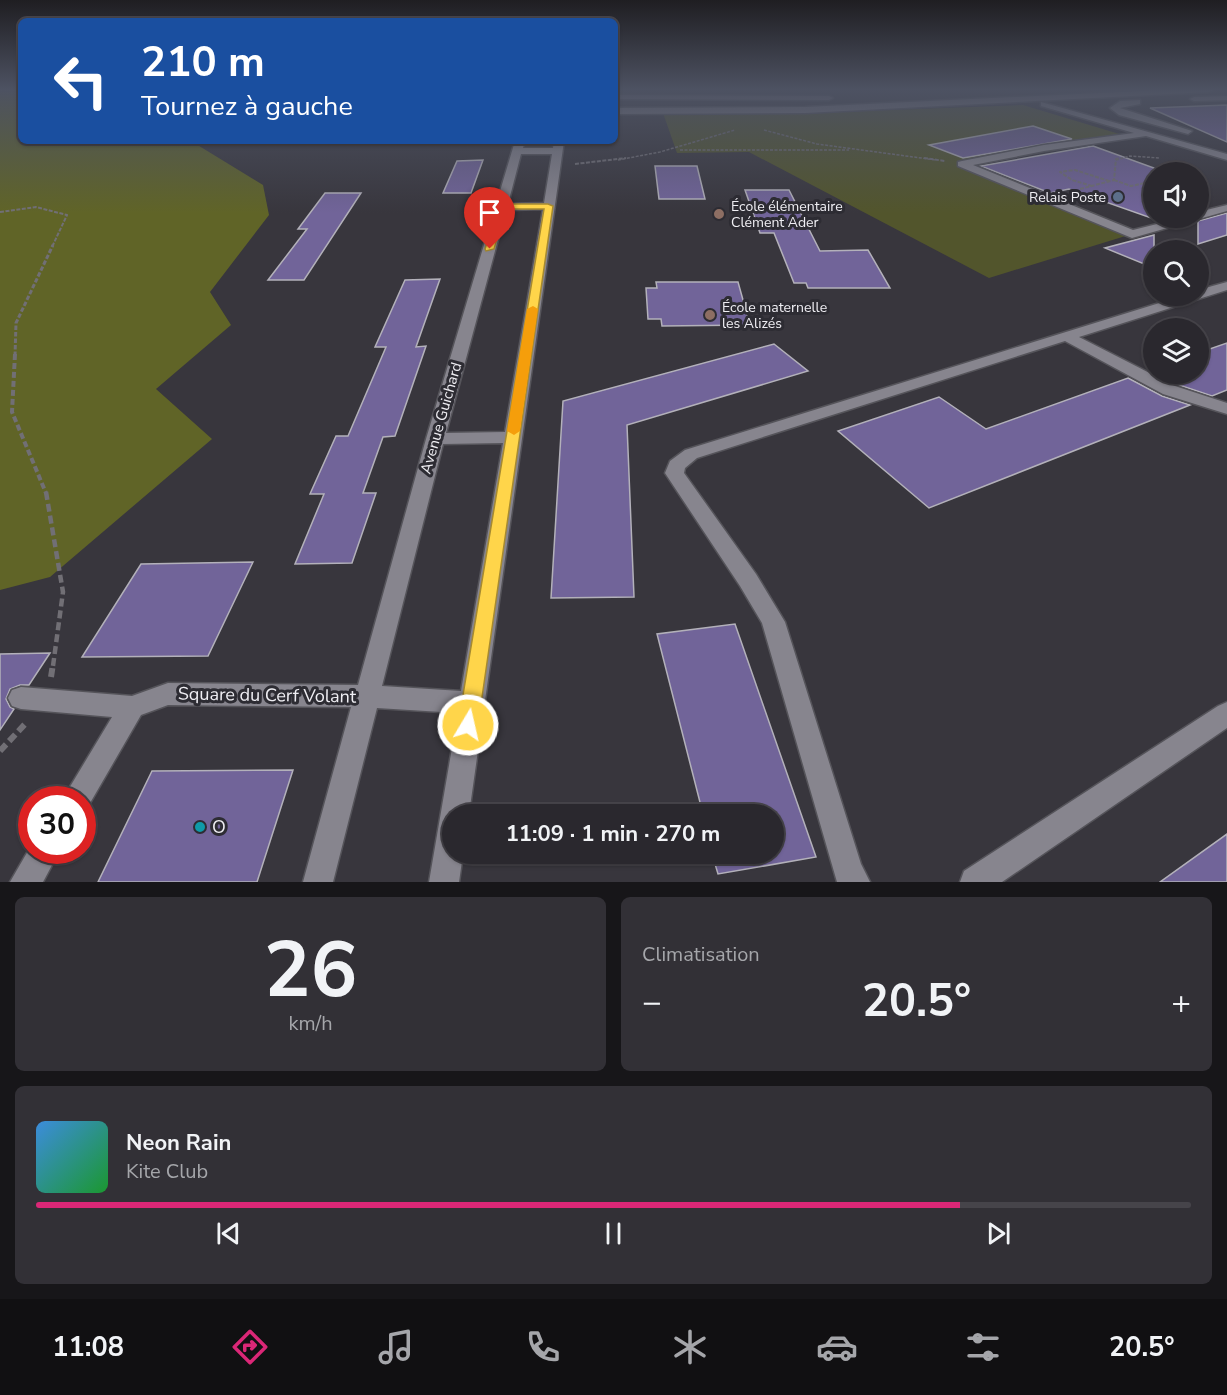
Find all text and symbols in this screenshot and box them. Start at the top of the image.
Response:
text: 210 m [141,34,265,91]
icon: left [42,42,120,120]
text: Tournez à gauche [141,88,353,125]
map controls [1143,162,1209,384]
button: sound [1143,162,1209,228]
pin [464,187,515,249]
place label: Relais Poste [1029,188,1106,207]
marker: Relais Poste [1111,190,1125,204]
icon: arrive [473,196,506,229]
place label: École élémentaire Clément Ader [731,197,843,232]
marker: École élémentaire Clément Ader [712,207,726,221]
button: search [1143,240,1209,306]
place label: École maternelle les Alizés [722,298,827,333]
marker: École maternelle les Alizés [703,308,717,322]
button: layers [1143,318,1209,384]
street label: Avenue Guichard [416,360,466,476]
street label: Square du Cerf Volant [178,681,357,709]
position arrow [436,693,500,757]
speed limit sign: 30 [18,786,96,864]
place label: O [212,815,226,839]
text: 11:09 · 1 min · 270 m [506,819,720,849]
marker: O [193,820,207,834]
text: 26 [264,917,357,1024]
text: Climatisation [642,941,760,968]
text: 20.5° [862,971,971,1032]
text: − [642,980,662,1025]
text: + [1171,980,1191,1025]
text: km/h [288,1010,333,1037]
text: Neon Rain [126,1128,231,1158]
text: Kite Club [126,1158,208,1185]
icon: previous [212,1217,245,1250]
icon: pause [597,1217,630,1250]
icon: next [982,1217,1015,1250]
icon: directions [229,1326,271,1368]
icon: music [375,1326,417,1368]
icon: phone [522,1326,564,1368]
icon: climate [669,1326,711,1368]
icon: car [816,1326,858,1368]
icon: filters [962,1326,1004,1368]
text: 11:08 [52,1329,124,1366]
text: 20.5° [1109,1329,1175,1366]

